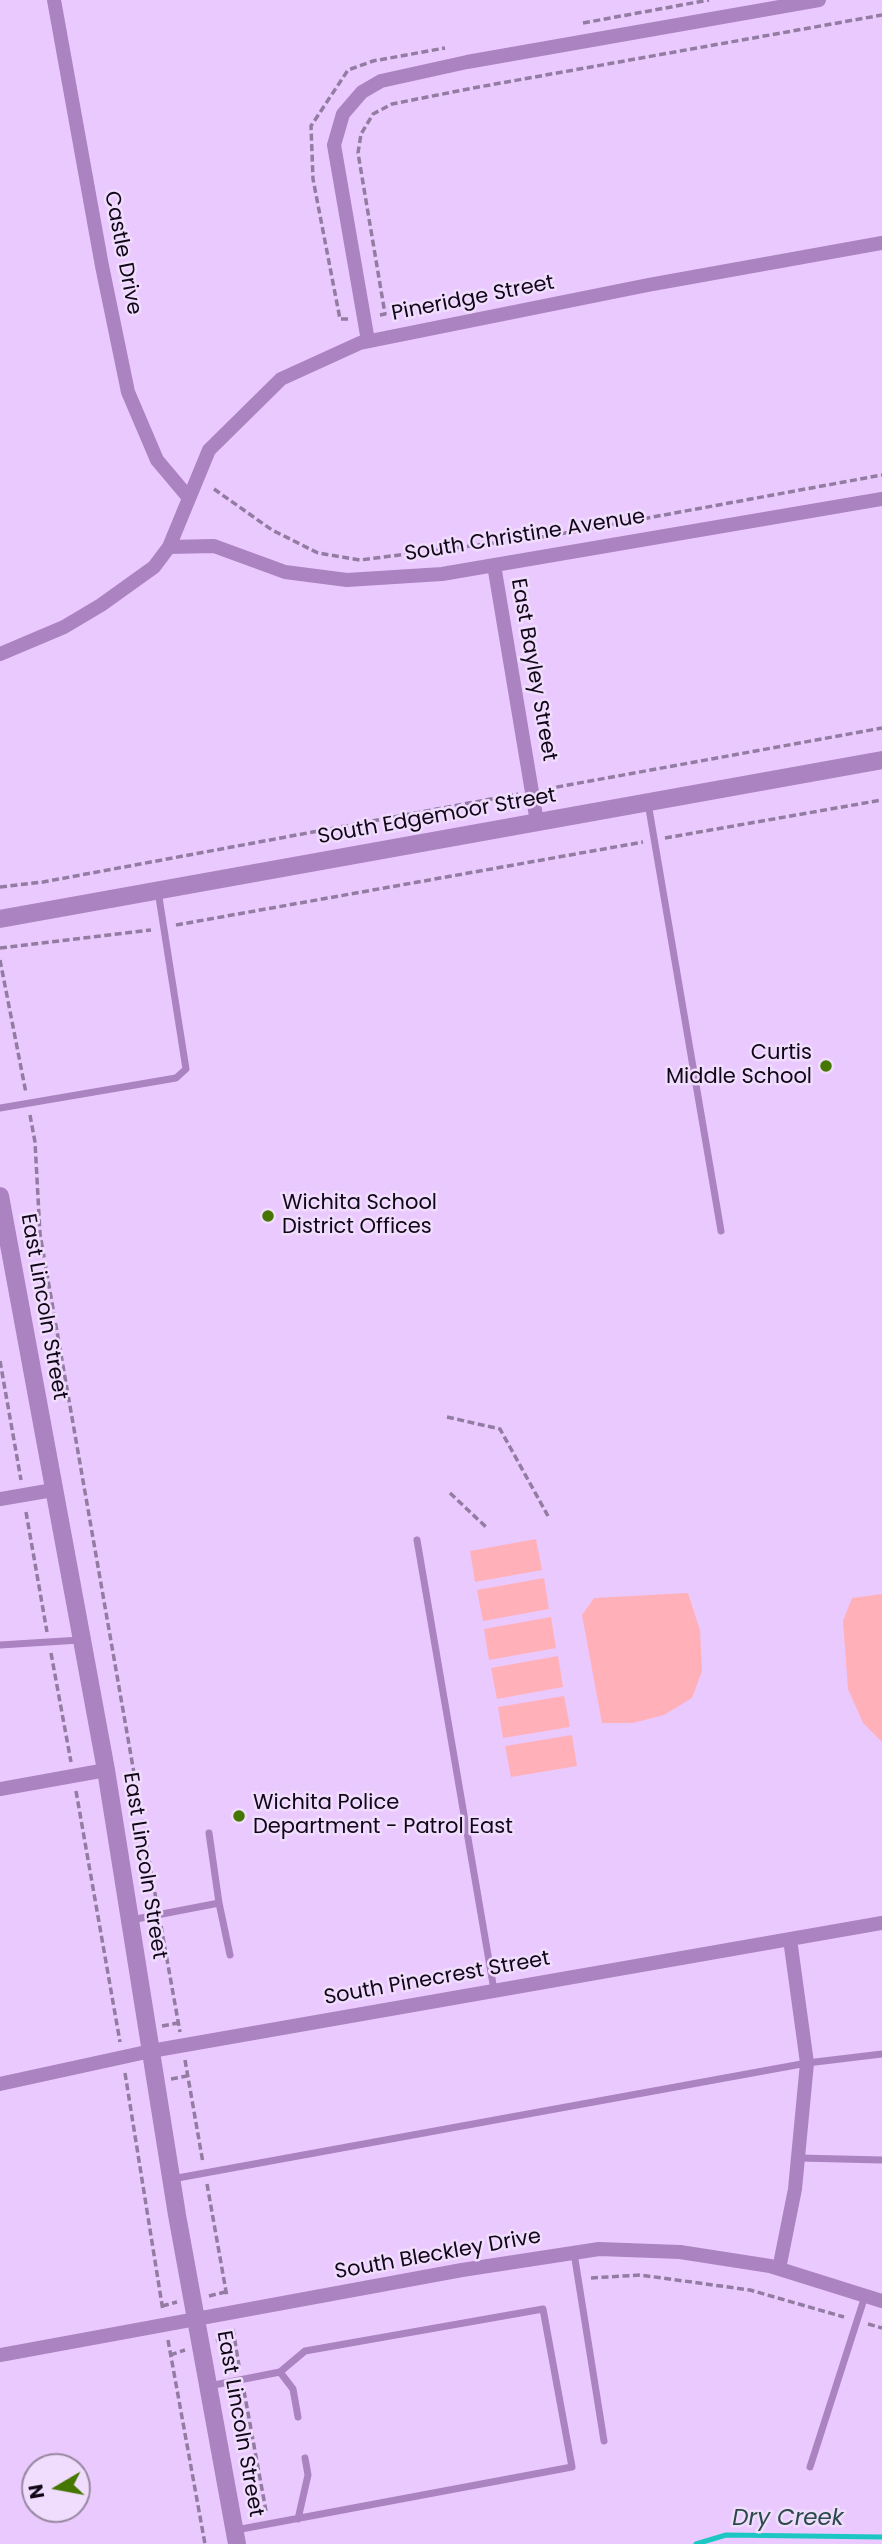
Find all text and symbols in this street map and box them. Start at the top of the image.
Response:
street label: Castle Drive [98,189,146,317]
street label: Pineridge Street [389,271,557,327]
street label: South Christine Avenue [403,505,647,567]
street label: East Bayley Street [505,577,561,763]
street label: South Edgemoor Street [316,784,558,850]
place label: Curtis Middle School [666,1041,812,1091]
marker: Curtis Middle School [818,1058,834,1074]
place label: Wichita School District Offices [282,1191,437,1241]
marker: Wichita School District Offices [260,1208,276,1224]
street label: East Lincoln Street [14,1212,72,1402]
street label: East Lincoln Street [117,1771,171,1961]
place label: Wichita Police Department - Patrol East [253,1791,513,1841]
marker: Wichita Police Department - Patrol East [231,1808,247,1824]
street label: South Pinecrest Street [322,1947,552,2011]
street label: South Bleckley Drive [333,2224,543,2286]
street label: East Lincoln Street [210,2329,268,2519]
north arrow [21,2453,91,2523]
text: N [22,2482,51,2501]
water label: Dry Creek [732,2505,844,2533]

